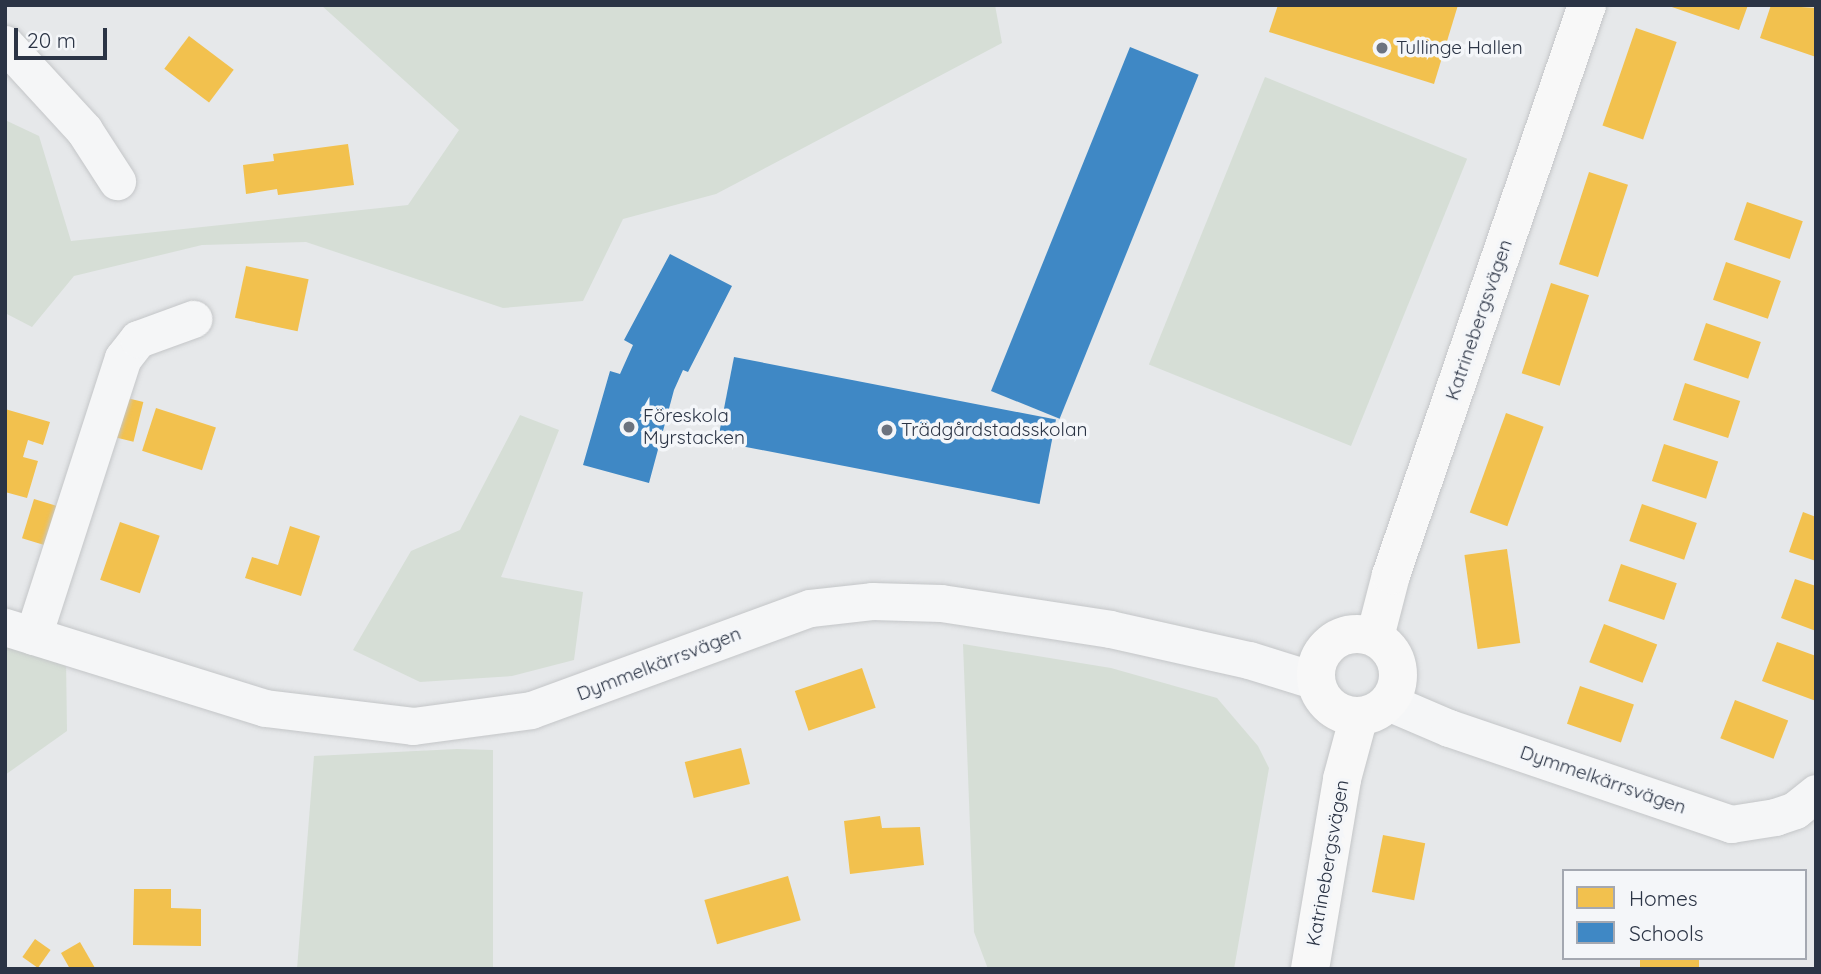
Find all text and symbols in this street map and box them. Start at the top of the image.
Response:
scale bar [18,14,110,58]
text: 20 m [27,27,76,53]
place label: Tullinge Hallen [1396,37,1523,59]
marker: Tullinge Hallen [1374,40,1390,56]
street label: Katrinebergsvägen [1441,237,1517,403]
place label: Föreskola Myrstacken [643,405,745,449]
marker: Föreskola Myrstacken [621,419,637,435]
place label: Trädgårdstadsskolan [901,419,1087,441]
marker: Trädgårdstadsskolan [879,422,895,438]
street label: Dymmelkärrsvägen [574,622,744,706]
street label: Dymmelkärrsvägen [1517,741,1689,819]
street label: Katrinebergsvägen [1302,778,1354,948]
legend [1562,869,1807,960]
text: Homes [1629,885,1698,911]
text: Schools [1629,920,1704,946]

